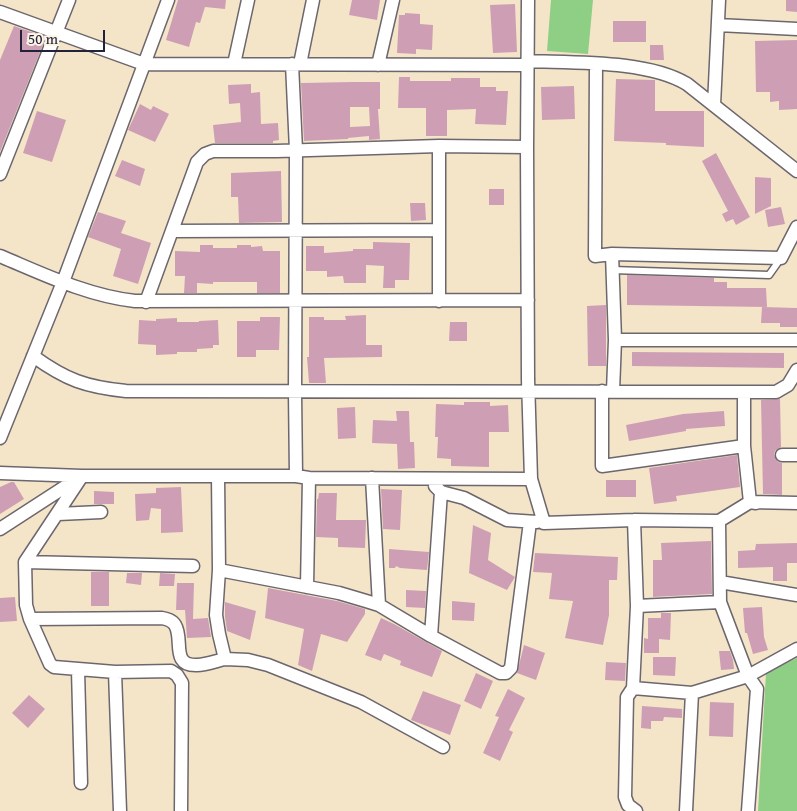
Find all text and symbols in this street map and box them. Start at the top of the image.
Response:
scale bar [22,20,108,52]
text: 50 m [28,28,58,49]

